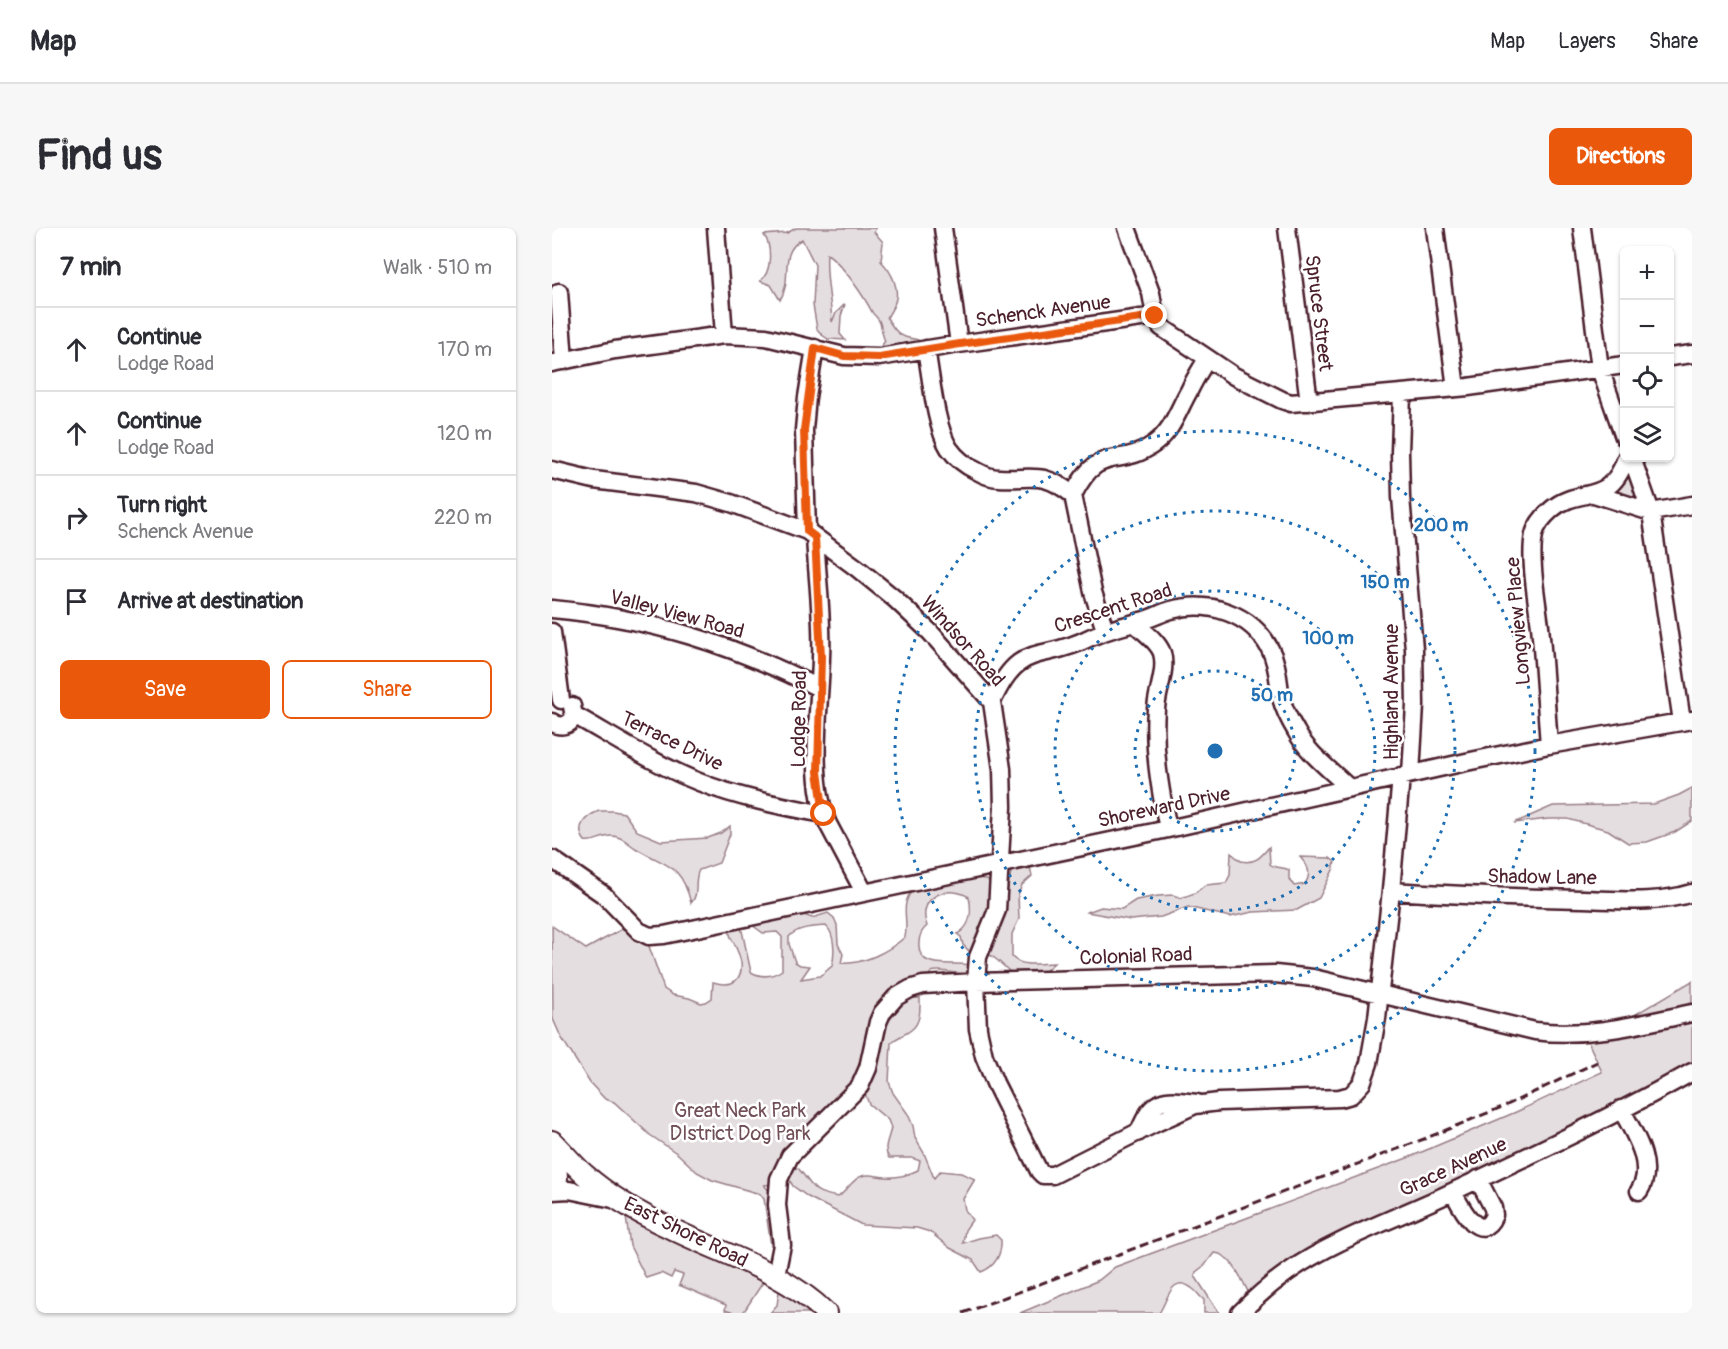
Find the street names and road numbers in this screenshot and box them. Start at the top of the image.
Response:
street label: Spruce Street [1299,253,1339,373]
street label: Schenck Avenue [974,289,1112,333]
street label: Longview Place [1500,556,1536,686]
street label: Crescent Road [1051,577,1175,639]
street label: Valley View Road [607,584,747,644]
street label: Windsor Road [916,590,1010,692]
street label: Highland Avenue [1379,624,1404,760]
street label: Lodge Road [786,670,812,768]
street label: Terrace Drive [617,706,727,776]
street label: Shoreward Drive [1095,781,1233,833]
street label: Shadow Lane [1487,864,1597,890]
street label: Colonial Road [1079,942,1193,970]
street label: Grace Avenue [1395,1131,1511,1203]
street label: East Shore Road [620,1191,752,1273]

